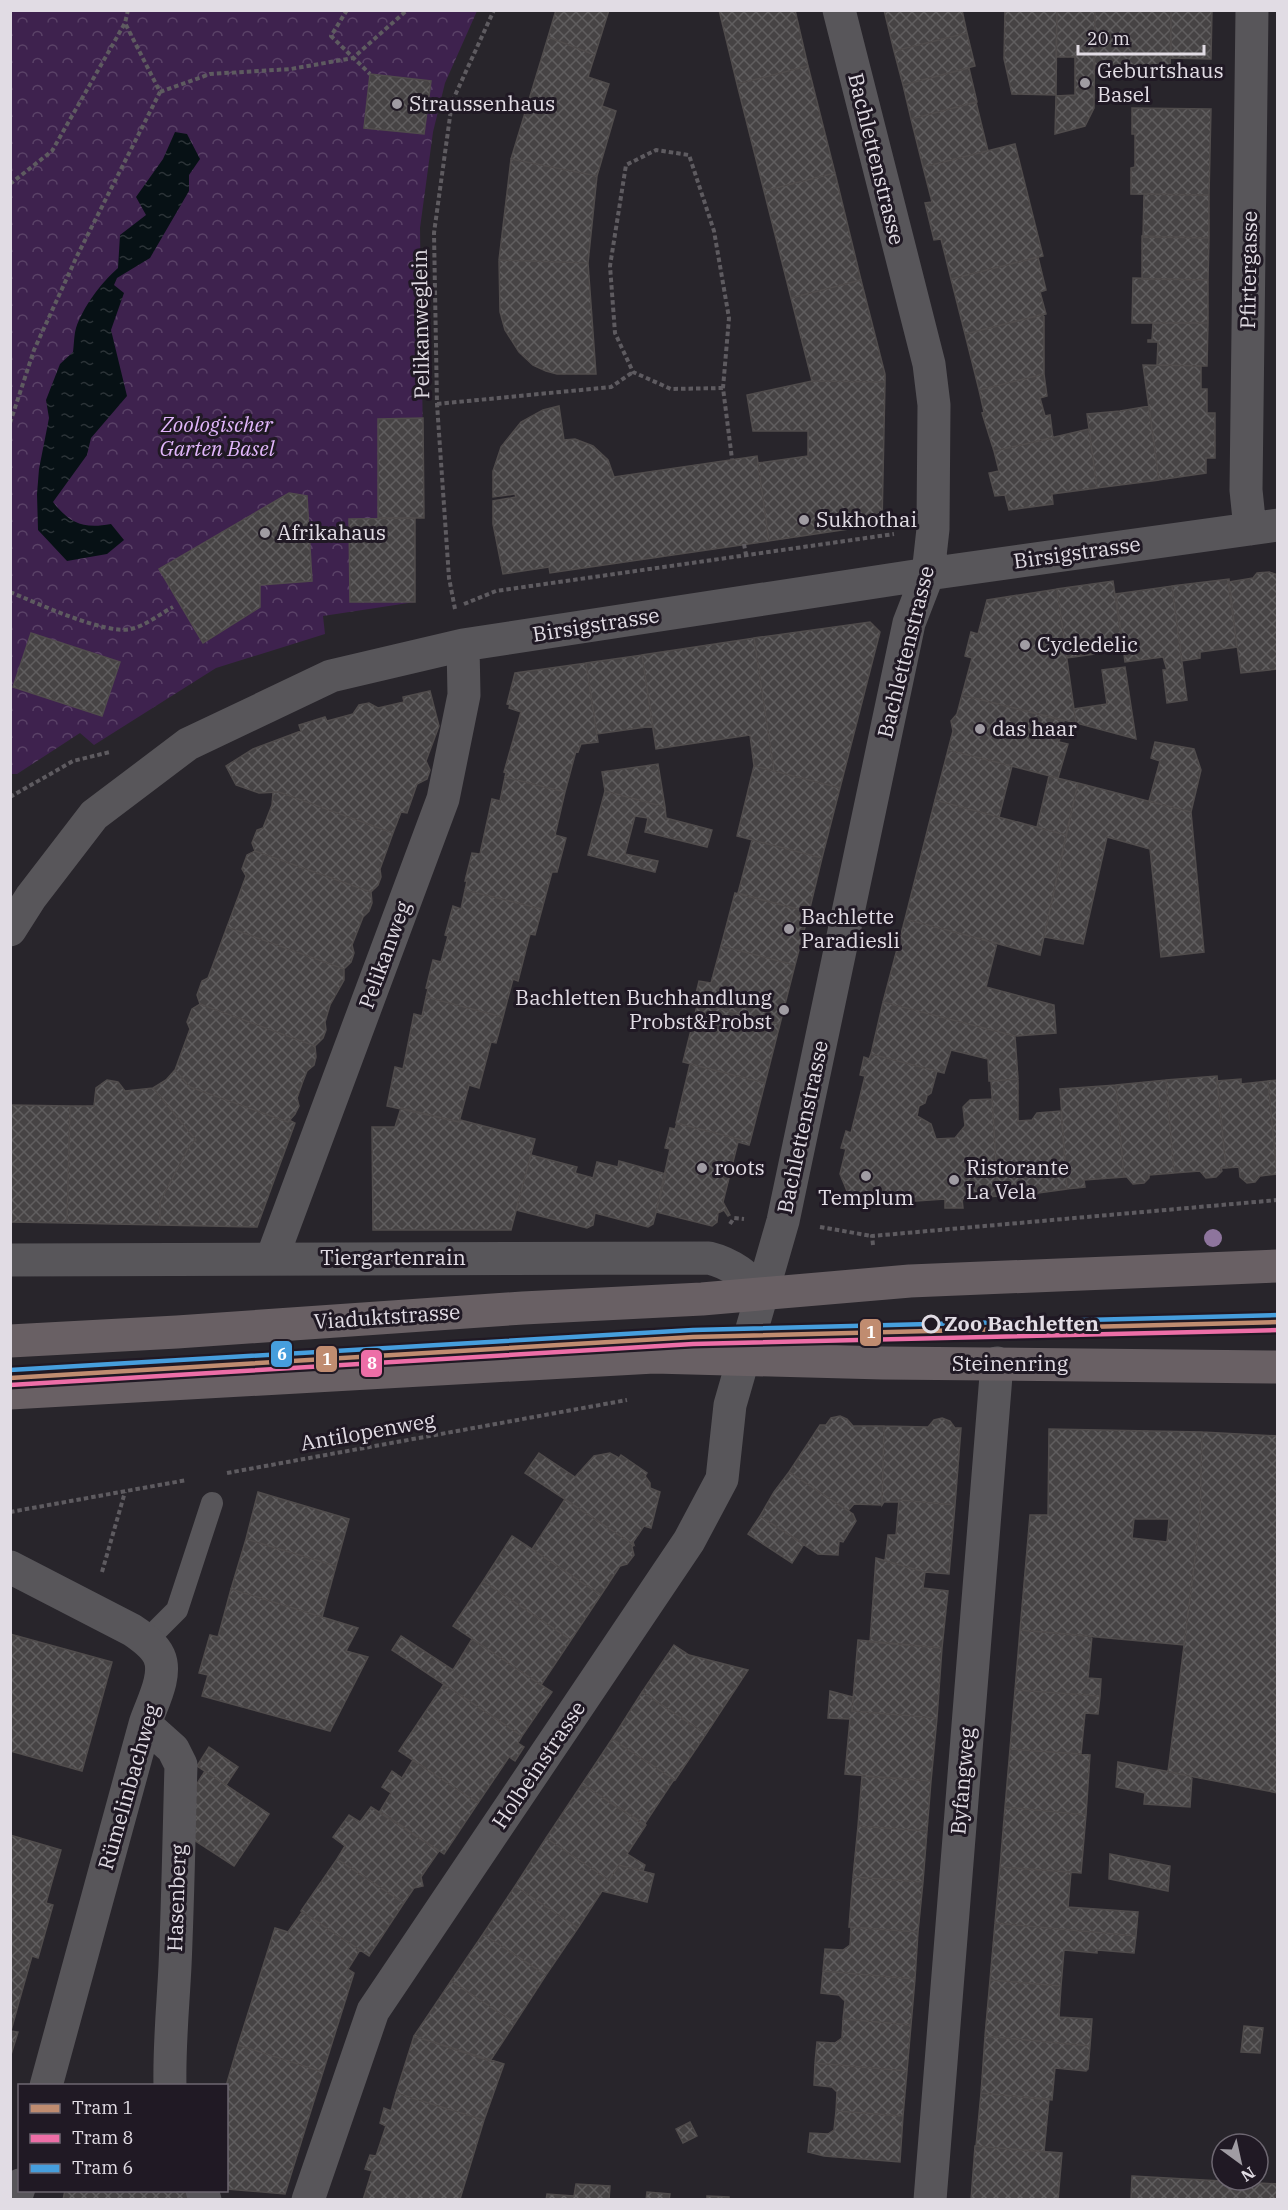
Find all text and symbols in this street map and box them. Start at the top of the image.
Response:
scale bar [1078,18,1204,56]
text: 20 m [1087,27,1130,50]
place label: Geburtshaus Basel [1097,56,1224,108]
street label: Bachlettenstrasse [842,70,912,248]
marker: Geburtshaus Basel [1078,76,1092,90]
place label: Straussenhaus [409,89,555,117]
marker: Straussenhaus [390,97,404,111]
street label: Pfirtergasse [1233,211,1263,329]
street label: Pelikanweglein [405,249,435,399]
park label: Zoologischer Garten Basel [159,410,276,462]
place label: Sukhothai [816,505,917,533]
marker: Sukhothai [797,513,811,527]
place label: Afrikahaus [277,518,386,546]
marker: Afrikahaus [258,526,272,540]
street label: Birsigstrasse [1011,529,1142,575]
street label: Bachlettenstrasse [870,563,940,741]
street label: Birsigstrasse [530,600,661,648]
place label: Cycledelic [1037,630,1138,658]
marker: Cycledelic [1018,638,1032,652]
place label: das haar [992,714,1077,742]
marker: das haar [973,722,987,736]
street label: Pelikanweg [352,896,417,1012]
place label: Bachlette Paradiesli [801,902,900,954]
marker: Bachlette Paradiesli [782,922,796,936]
place label: Bachletten Buchhandlung Probst&Probst [515,983,773,1035]
marker: Bachletten Buchhandlung Probst&Probst [777,1003,791,1017]
street label: Bachlettenstrasse [770,1038,834,1216]
place label: roots [714,1153,765,1181]
place label: Ristorante La Vela [966,1153,1069,1205]
marker: roots [695,1161,709,1175]
marker: Templum [859,1169,873,1183]
marker: Ristorante La Vela [947,1173,961,1187]
place label: Templum [818,1183,914,1211]
street label: Tiergartenrain [320,1243,466,1271]
street label: Viaduktstrasse [313,1297,461,1335]
place label: Zoo Bachletten [944,1309,1099,1337]
marker: Zoo Bachletten [922,1315,940,1333]
line badge: 1 [859,1318,882,1347]
text: 1 [866,1322,876,1342]
line badge: 6 [270,1340,293,1368]
text: 6 [277,1344,287,1364]
line badge: 1 [315,1345,338,1373]
text: 1 [322,1349,332,1369]
line badge: 8 [360,1349,383,1378]
street label: Steinenring [952,1349,1069,1377]
text: 8 [367,1353,377,1373]
street label: Antilopenweg [298,1405,438,1457]
street label: Holbeinstrasse [485,1695,591,1834]
street label: Rümelinbachweg [91,1700,165,1873]
street label: Byfangweg [943,1725,981,1836]
street label: Hasenberg [160,1843,192,1952]
legend [18,2084,228,2192]
text: Tram 1 [72,2096,133,2119]
text: Tram 8 [72,2126,133,2149]
north arrow [1210,2132,1270,2192]
text: Tram 6 [72,2156,133,2179]
text: N [1237,2163,1259,2186]

